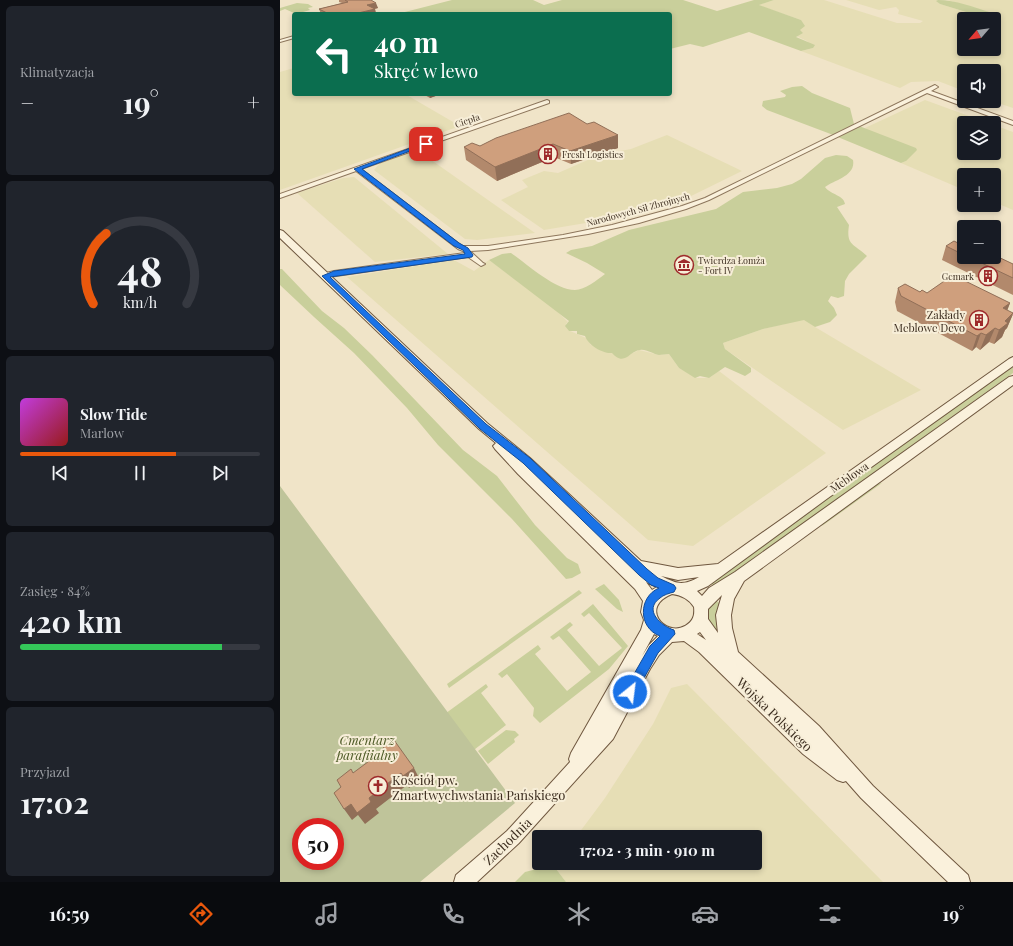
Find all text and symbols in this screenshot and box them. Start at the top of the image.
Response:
north arrow [957,12,1001,56]
map controls [957,12,1001,264]
text: 40 m [374,23,439,60]
icon: left [308,28,360,80]
text: Skręć w lewo [374,59,478,83]
text: Klimatyzacja [20,63,94,80]
button: sound [957,64,1001,108]
text: 19° [123,82,159,122]
text: − [20,87,34,117]
text: + [247,87,260,117]
street label: Ciepła [453,110,482,130]
button: layers [957,116,1001,160]
pin [409,127,443,161]
icon: arrive [415,133,437,155]
building icon: Fresh Logistics [537,143,559,165]
place label: Fresh Logistics [562,148,623,160]
button: + [957,168,1001,212]
street label: Narodowych Sił Zbrojnych [585,189,691,229]
button: − [957,220,1001,264]
text: 48 [117,242,163,297]
museum icon: Twierdza Łomża - Fort IV [673,254,695,276]
place label: Twierdza Łomża - Fort IV [698,254,765,276]
building icon: Gemark [977,265,999,287]
place label: Gemark [942,270,974,282]
text: km/h [123,292,158,311]
place label: Zakłady Meblowe Devo [894,307,965,335]
building icon: Zakłady Meblowe Devo [968,309,990,331]
text: Slow Tide [80,404,147,424]
text: Marlow [80,424,124,441]
street label: Meblowa [827,458,872,496]
icon: previous [49,462,71,484]
icon: pause [129,462,151,484]
icon: next [209,462,231,484]
text: Zasięg · 84% [20,582,90,599]
text: 420 km [20,601,122,641]
position arrow [609,671,651,713]
street label: Wojska Polskiego [733,673,817,755]
park label: Cmentarz parafiialny [335,731,398,763]
text: Przyjazd [20,763,70,780]
place label: Kościół pw. Zmartwychwstania Pańskiego [392,771,565,803]
church icon: Kościół pw. Zmartwychwstania Pańskiego [367,775,389,797]
text: 17:02 [20,782,89,822]
street label: Zachodnia [479,813,535,868]
speed limit sign: 50 [292,818,344,870]
text: 17:02 · 3 min · 910 m [579,840,715,860]
icon: directions [187,900,215,928]
icon: music [313,900,341,928]
icon: phone [439,900,467,928]
icon: climate [565,900,593,928]
icon: car [691,900,719,928]
icon: filters [816,900,844,928]
text: 16:59 [49,902,89,926]
text: 19° [942,902,964,926]

